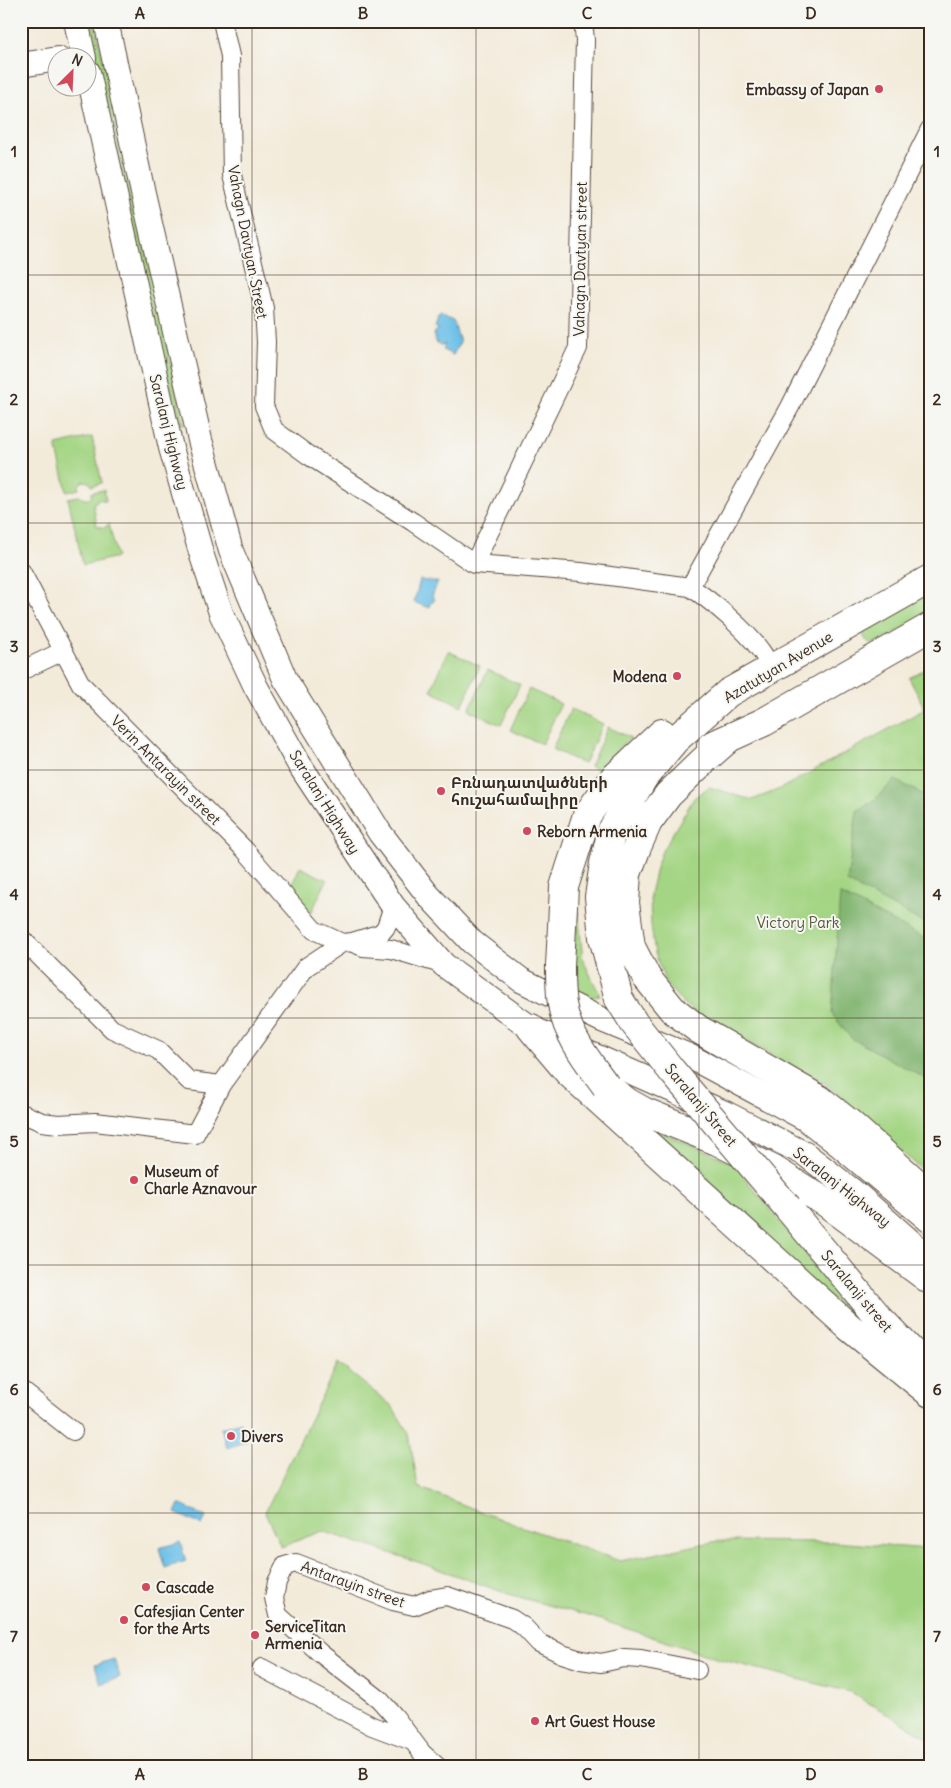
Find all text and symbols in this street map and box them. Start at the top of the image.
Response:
text: A [135,3,145,23]
text: B [358,3,369,23]
text: C [582,3,593,23]
text: D [805,3,817,23]
north arrow [48,48,98,98]
text: N [69,50,85,70]
place label: Embassy of Japan [746,80,869,100]
marker: Embassy of Japan [873,83,885,95]
text: 1 [11,141,17,161]
text: 1 [934,141,940,161]
street label: Vahagn Davtyan Street [224,164,272,320]
street label: Vahagn Davtyan street [569,181,591,337]
street label: Saralanj Highway [145,372,193,492]
text: 2 [10,389,19,409]
text: 2 [933,389,942,409]
street label: Azatutyan Avenue [720,627,836,707]
text: 3 [9,636,19,656]
text: 3 [932,636,942,656]
place label: Modena [612,667,667,686]
marker: Modena [671,670,683,682]
street label: Verin Antarayin street [107,711,225,829]
street label: Saralanj Highway [285,747,365,857]
place label: Բռնադատվածների հուշահամալիրը [451,773,608,809]
marker: Բռնադատվածների հուշահամալիրը [435,785,447,797]
place label: Reborn Armenia [537,822,647,841]
marker: Reborn Armenia [521,825,533,837]
text: 4 [9,884,19,904]
text: 4 [932,884,942,904]
park label: Victory Park [756,913,840,932]
street label: Saralanji Street [661,1060,741,1150]
text: 5 [9,1131,19,1151]
text: 5 [932,1131,942,1151]
street label: Saralanj Highway [789,1143,895,1231]
place label: Museum of Charle Aznavour [144,1162,258,1198]
marker: Museum of Charle Aznavour [128,1174,140,1186]
street label: Saralanji street [817,1246,897,1336]
text: 6 [9,1379,19,1399]
text: 6 [932,1379,942,1399]
place label: Divers [241,1427,283,1446]
marker: Divers [225,1430,237,1442]
street label: Antarayin street [298,1556,408,1612]
place label: Cascade [156,1578,214,1597]
marker: Cascade [140,1581,152,1593]
place label: Cafesjian Center for the Arts [134,1602,245,1638]
marker: Cafesjian Center for the Arts [118,1614,130,1626]
place label: ServiceTitan Armenia [265,1617,346,1653]
text: 7 [10,1626,18,1646]
text: 7 [933,1626,941,1646]
marker: ServiceTitan Armenia [249,1629,261,1641]
place label: Art Guest House [545,1712,655,1731]
marker: Art Guest House [529,1715,541,1727]
text: A [135,1764,145,1784]
text: B [358,1764,369,1784]
text: C [582,1764,593,1784]
text: D [805,1764,817,1784]

